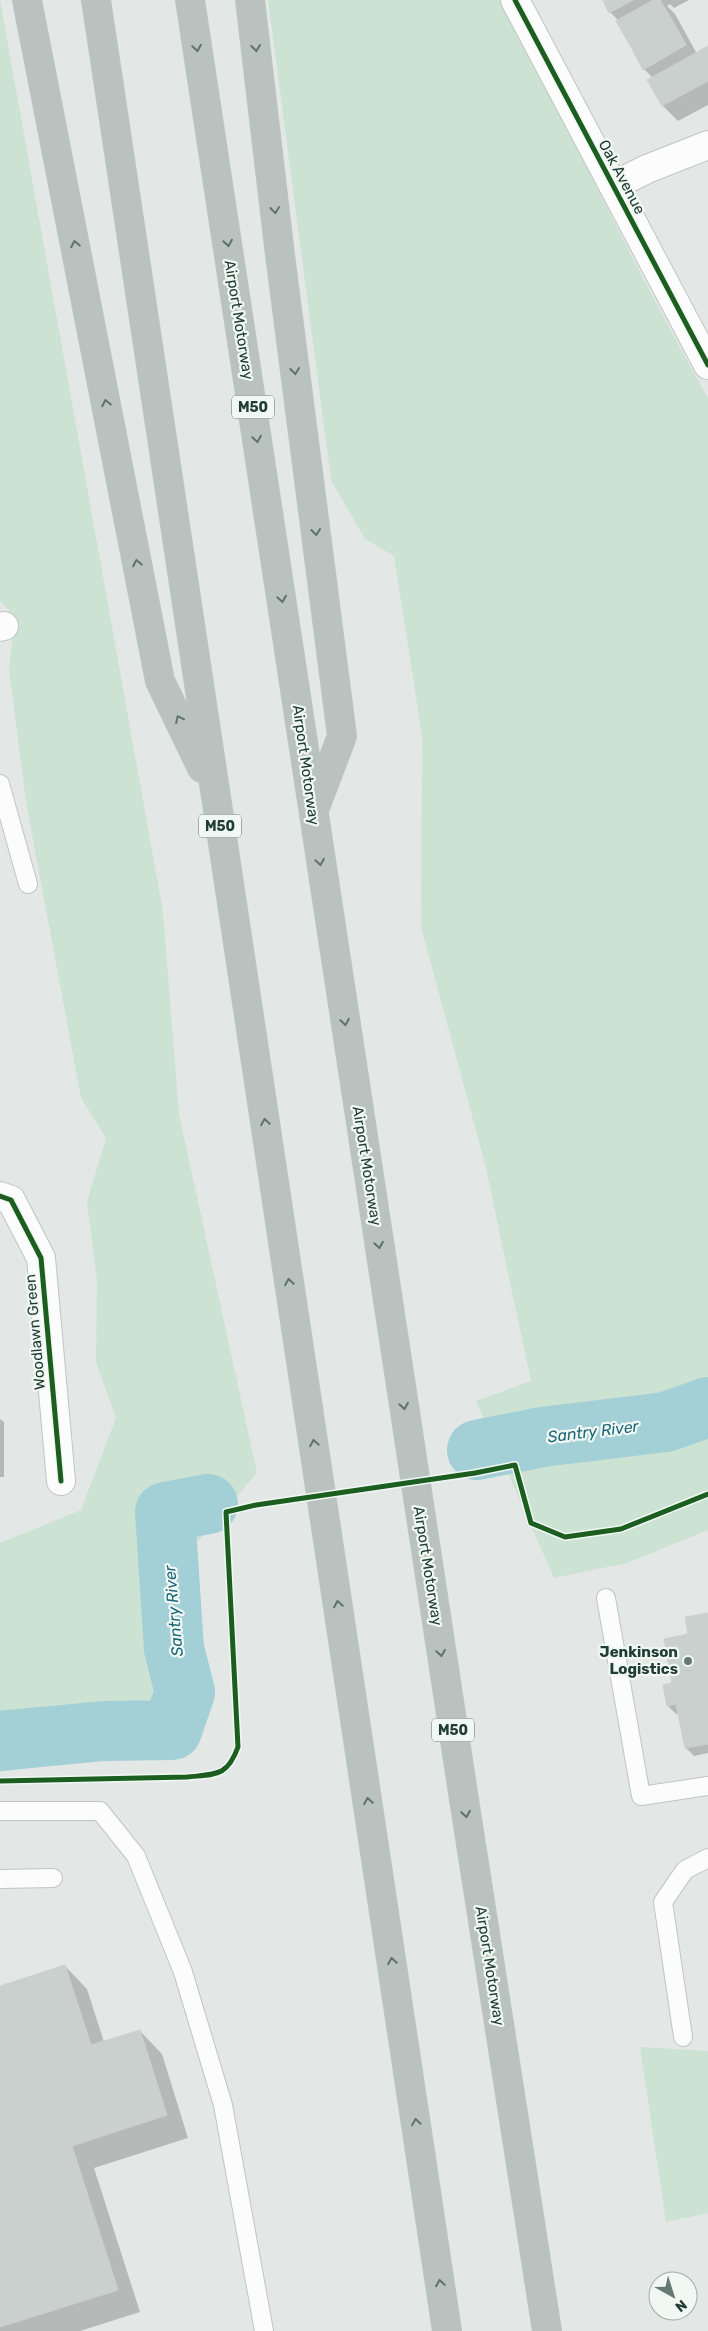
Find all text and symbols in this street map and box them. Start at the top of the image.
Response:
one-way arrow [192,44,202,53]
one-way arrow [250,45,261,53]
street label: Oak Avenue [595,137,649,217]
one-way arrow [269,206,280,214]
one-way arrow [70,239,81,248]
one-way arrow [222,239,232,248]
street label: Airport Motorway [221,259,257,381]
one-way arrow [289,367,300,375]
road number: M50 [232,396,274,418]
one-way arrow [101,399,112,407]
one-way arrow [252,434,262,443]
one-way arrow [310,529,321,537]
one-way arrow [133,558,143,567]
one-way arrow [276,595,286,604]
street label: Airport Motorway [289,704,323,826]
one-way arrow [175,715,185,724]
road number: M50 [199,814,241,838]
one-way arrow [315,857,325,866]
one-way arrow [339,1019,350,1027]
street label: Airport Motorway [349,1105,385,1227]
one-way arrow [260,1117,270,1126]
one-way arrow [373,1242,384,1250]
street label: Woodlawn Green [21,1273,49,1391]
one-way arrow [285,1278,295,1287]
one-way arrow [398,1402,408,1410]
water label: Santry River [546,1416,641,1447]
one-way arrow [309,1439,319,1447]
street label: Airport Motorway [410,1505,446,1627]
water label: Santry River [160,1564,187,1657]
one-way arrow [334,1599,344,1608]
place label: Jenkinson Logistics [600,1643,678,1678]
one-way arrow [436,1649,446,1657]
marker: Jenkinson Logistics [682,1655,694,1667]
road number: M50 [432,1718,474,1742]
one-way arrow [363,1796,374,1804]
one-way arrow [460,1810,471,1818]
street label: Airport Motorway [472,1905,508,2027]
one-way arrow [387,1957,398,1965]
one-way arrow [411,2118,422,2126]
north arrow [648,2271,698,2321]
one-way arrow [436,2278,446,2287]
text: N [672,2296,690,2315]

